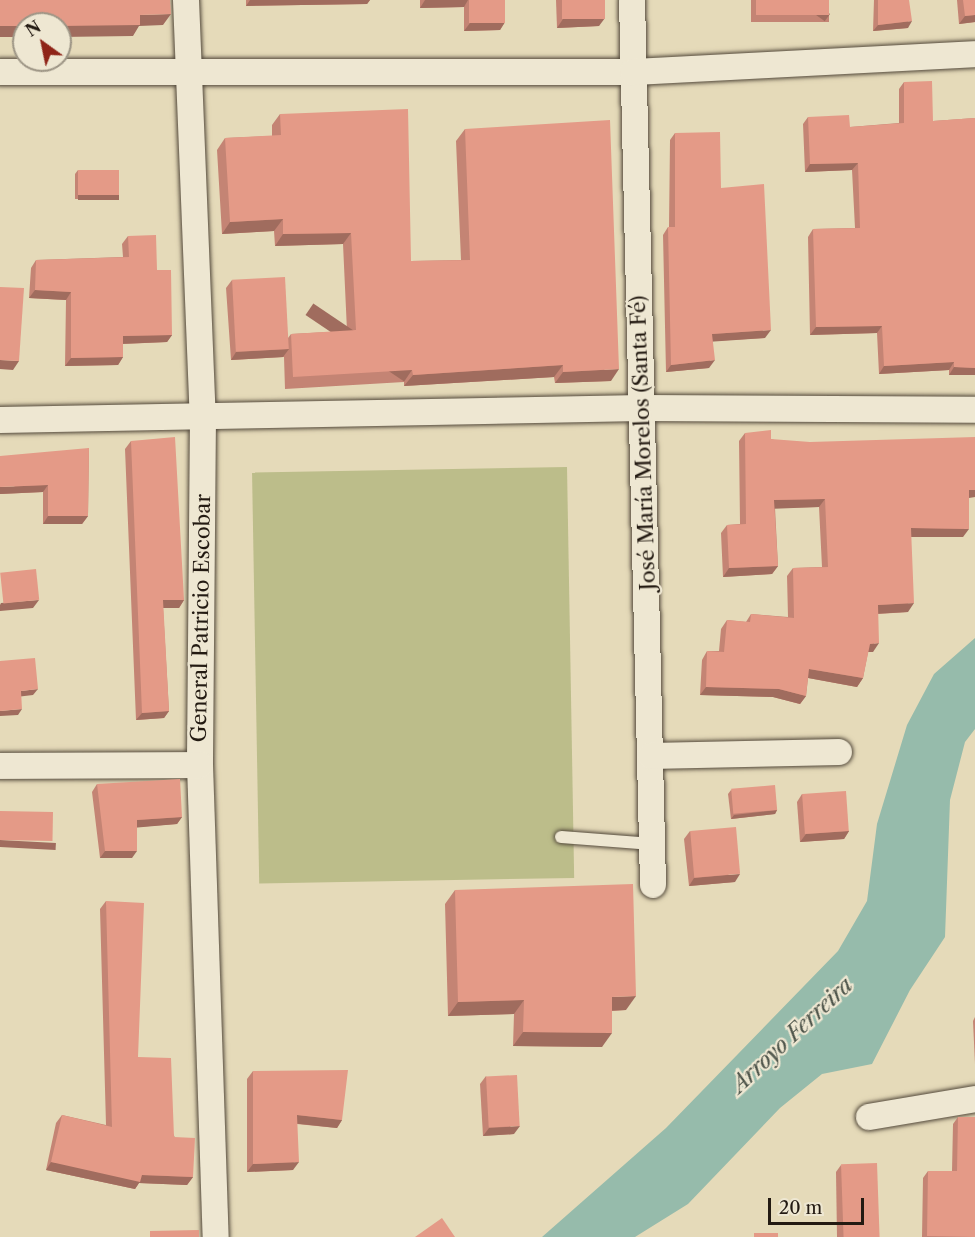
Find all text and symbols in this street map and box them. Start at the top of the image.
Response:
north arrow [12,12,72,72]
text: N [22,16,45,41]
street label: José María Morelos (Santa Fé) [625,295,661,591]
street label: General Patricio Escobar [186,494,216,742]
water label: Arroyo Ferreira [726,972,858,1098]
scale bar [771,1186,867,1224]
text: 20 m [779,1197,822,1219]

